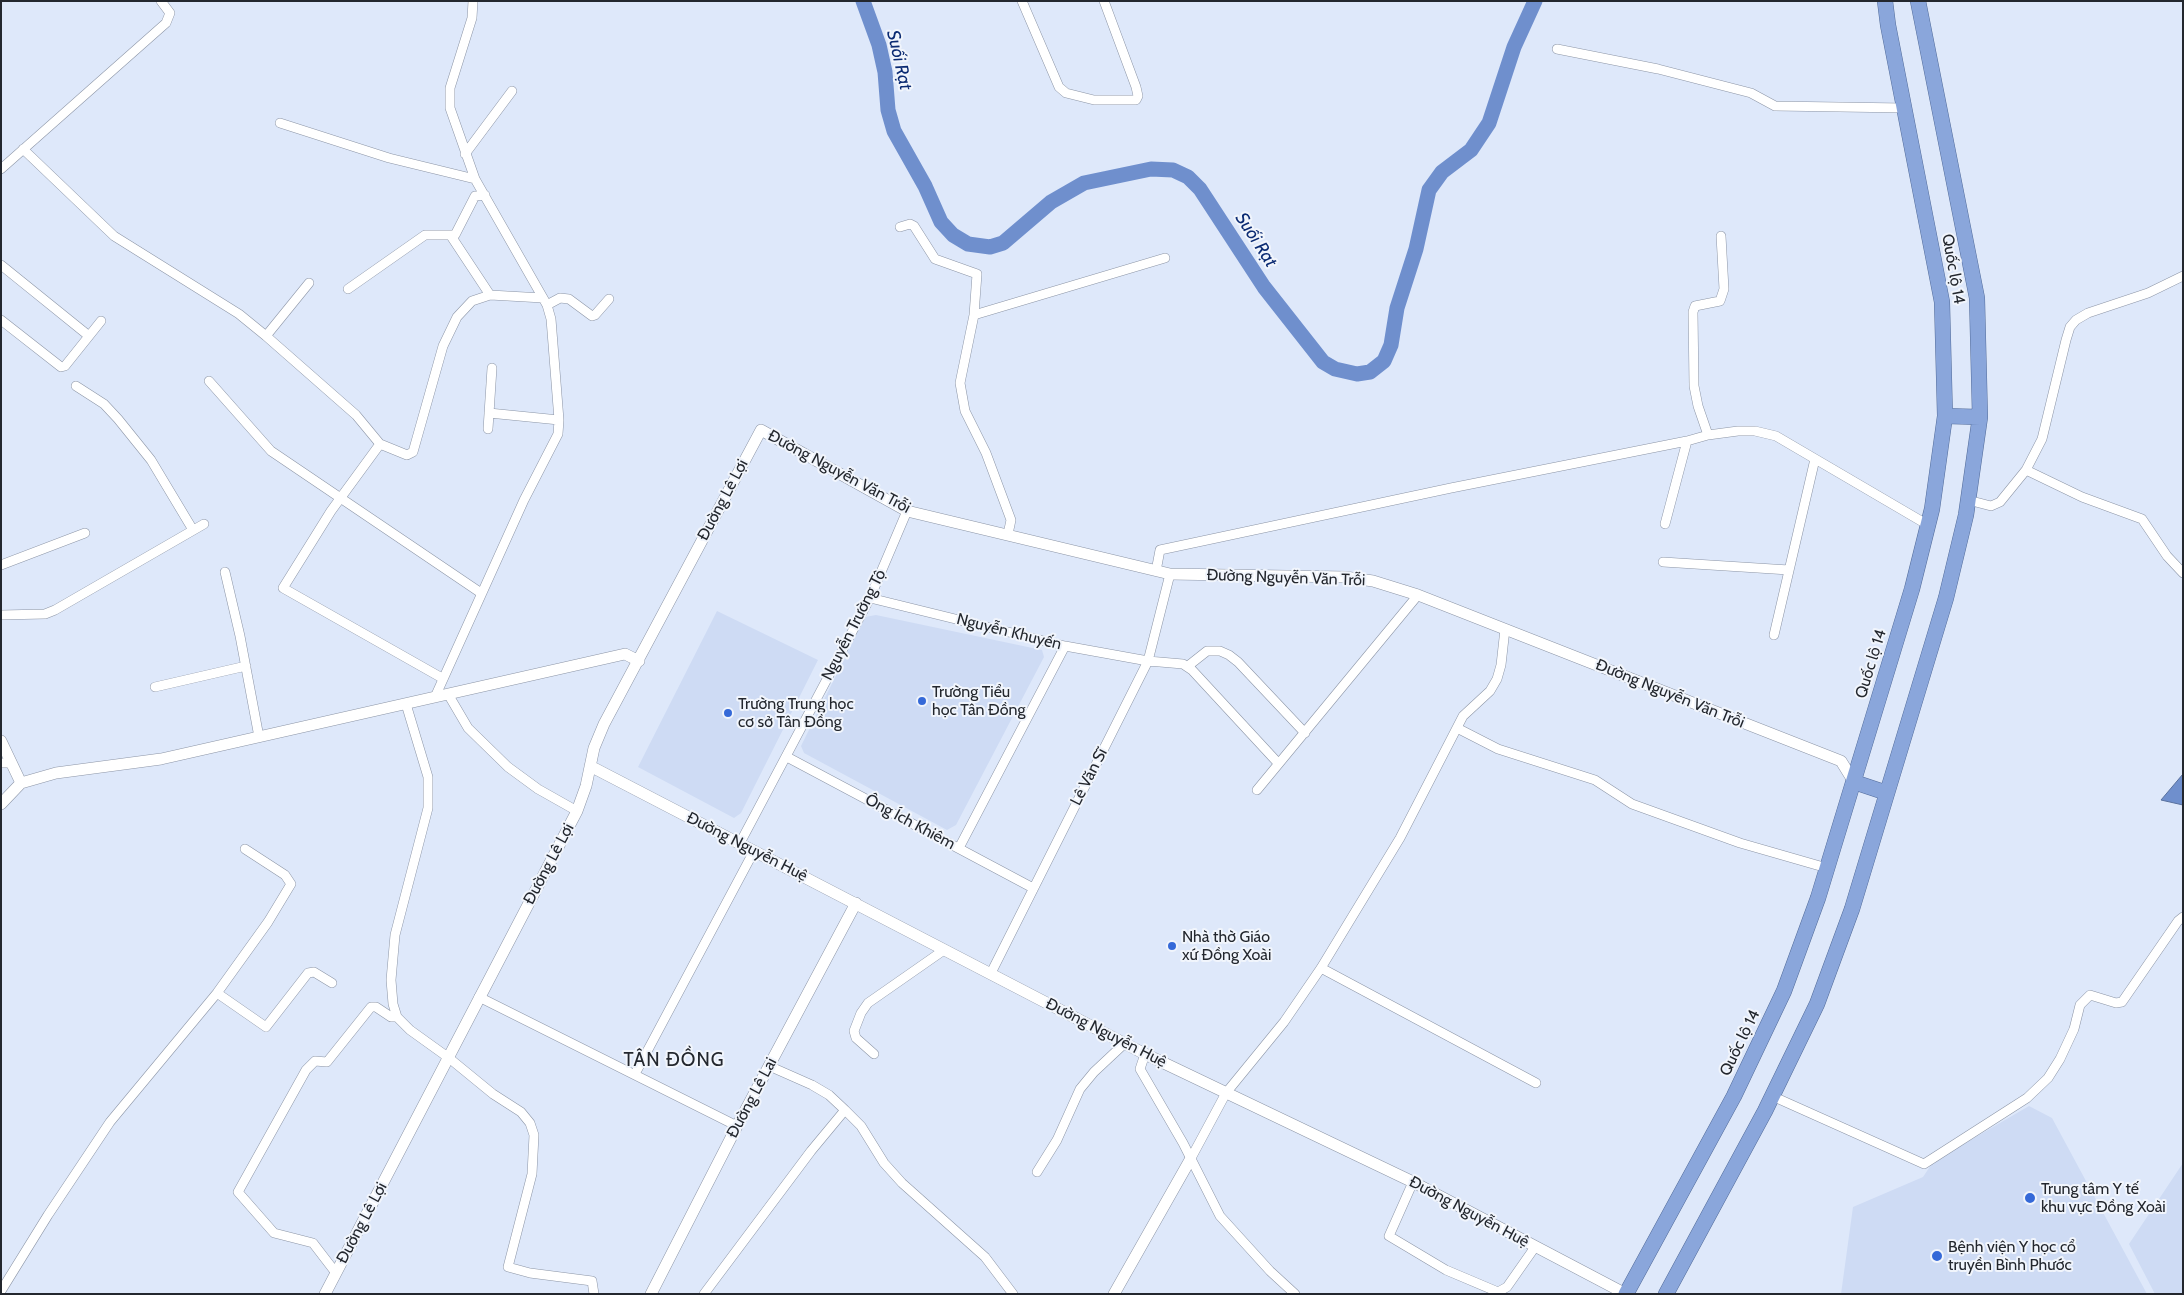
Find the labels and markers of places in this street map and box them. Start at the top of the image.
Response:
place label: Trường Tiểu học Tân Đồng [932,682,1025,720]
place label: Trường Trung học cơ sở Tân Đồng [738,694,854,732]
marker: Trường Tiểu học Tân Đồng [916,695,928,707]
marker: Trường Trung học cơ sở Tân Đồng [722,707,734,719]
place label: Nhà thờ Giáo xứ Đồng Xoài [1182,927,1271,965]
marker: Nhà thờ Giáo xứ Đồng Xoài [1166,940,1178,952]
place label: Trung tâm Y tế khu vực Đồng Xoài [2041,1179,2166,1217]
marker: Trung tâm Y tế khu vực Đồng Xoài [2023,1191,2037,1205]
place label: Bệnh viện Y học cổ truyền Bình Phước [1948,1237,2076,1275]
marker: Bệnh viện Y học cổ truyền Bình Phước [1930,1249,1944,1263]

